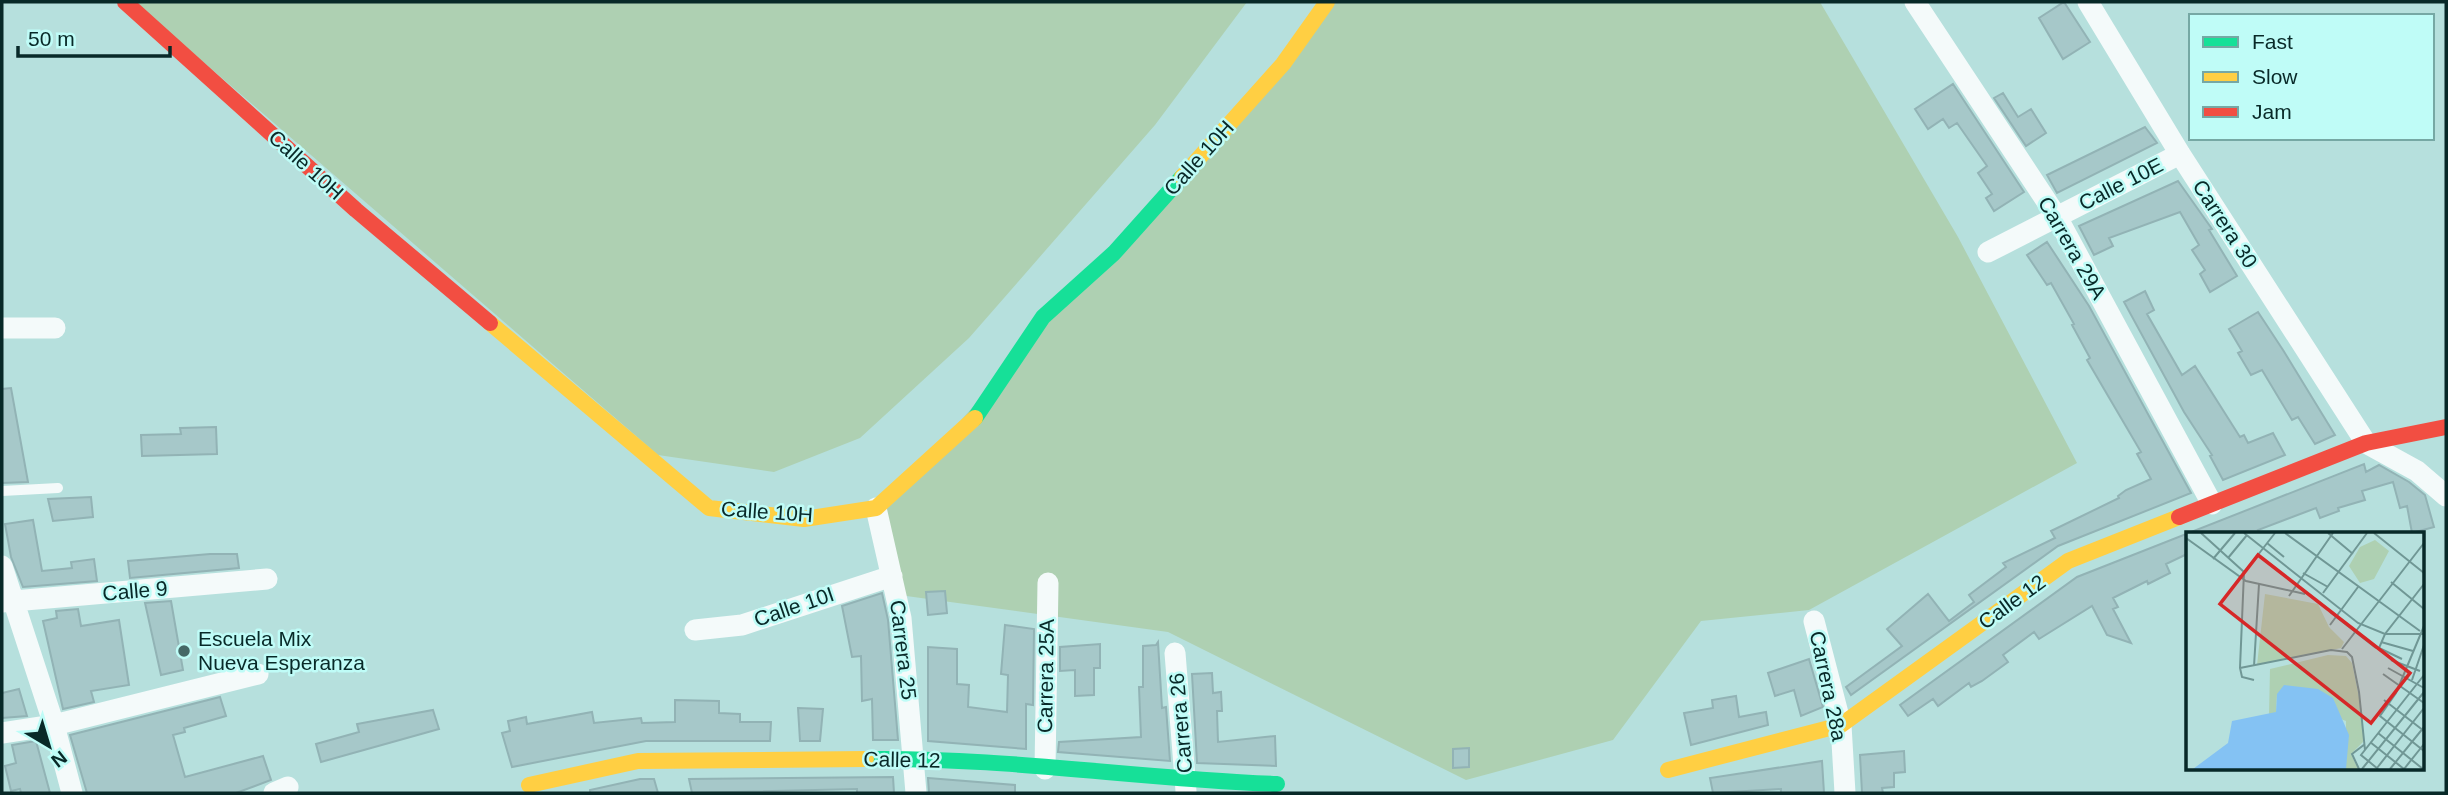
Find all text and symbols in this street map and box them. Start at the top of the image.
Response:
scale bar [18,14,170,58]
legend [2189,14,2434,140]
text: 50 m [28,27,75,50]
text: Fast [2252,30,2293,53]
text: Slow [2252,65,2298,88]
text: Jam [2252,100,2292,123]
street label: Calle 10H [1159,116,1238,200]
street label: Calle 10H [264,125,348,204]
street label: Calle 10E [2075,153,2167,214]
street label: Carrera 30 [2188,175,2262,272]
street label: Carrera 29A [2034,192,2111,303]
street label: Calle 10H [720,497,814,526]
inset map [2186,532,2424,770]
street label: Calle 12 [1974,570,2050,634]
street label: Calle 9 [101,576,169,605]
street label: Calle 10I [751,582,837,631]
street label: Carrera 25 [886,599,921,701]
street label: Carrera 25A [1033,619,1058,733]
place label: Escuela Mix Nueva Esperanza [198,627,365,674]
street label: Carrera 28a [1806,629,1851,743]
marker: Escuela Mix Nueva Esperanza [176,643,192,659]
street label: Carrera 26 [1165,672,1196,774]
north arrow [14,711,84,781]
text: N [47,747,71,772]
street label: Calle 12 [863,747,941,772]

